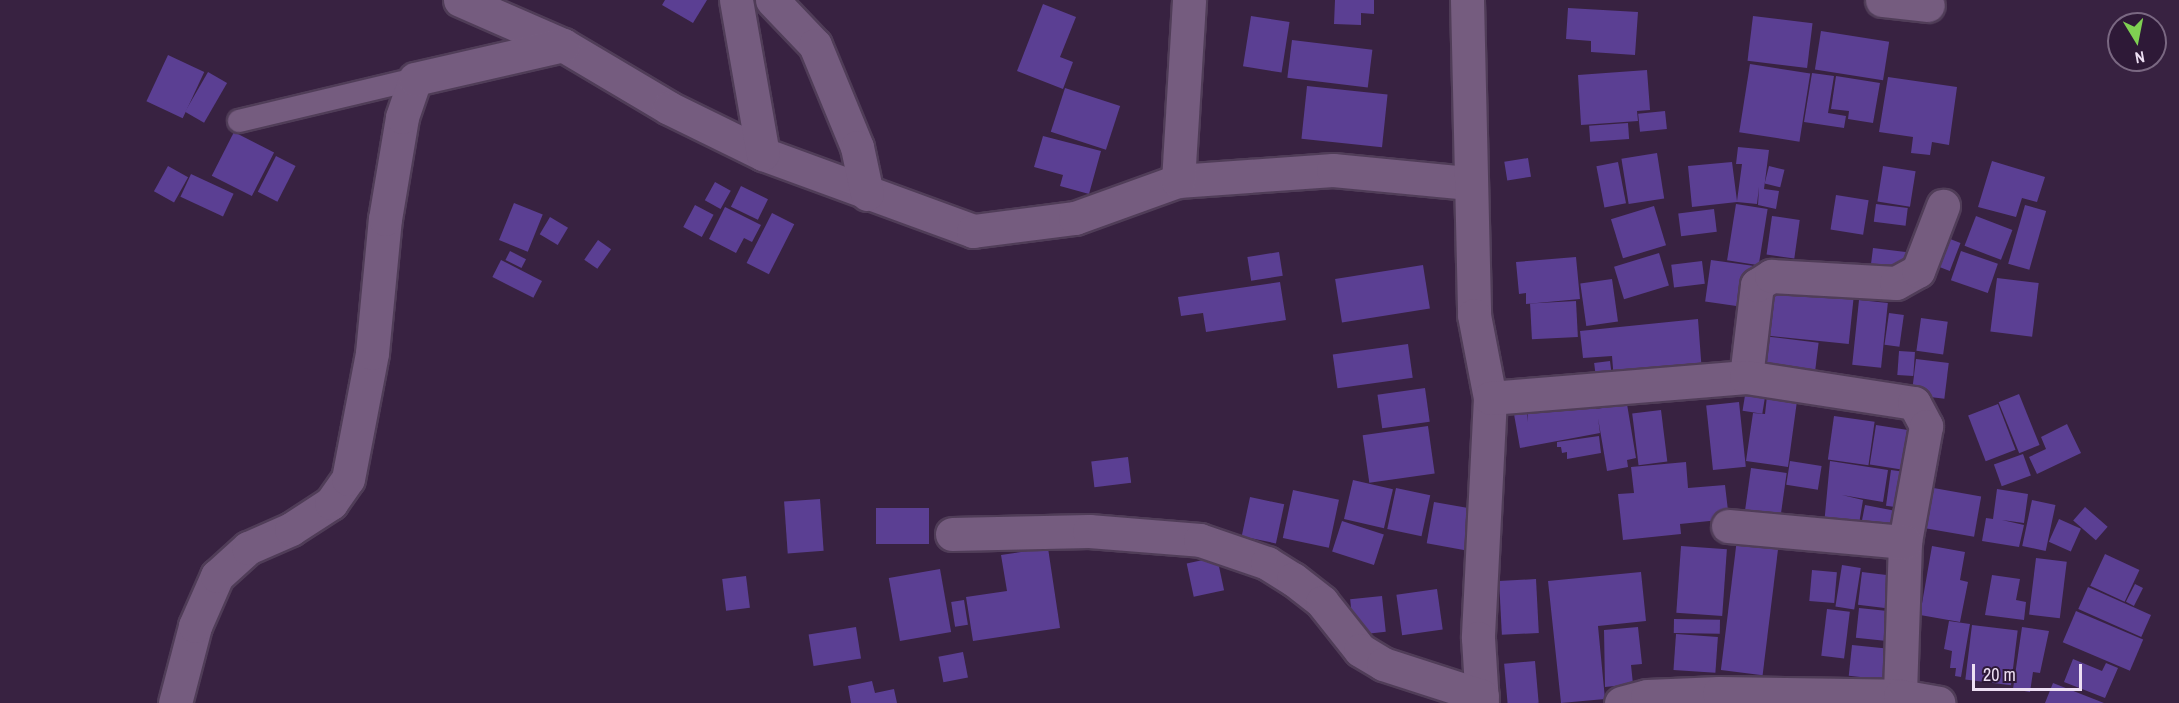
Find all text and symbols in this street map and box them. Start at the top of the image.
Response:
north arrow [2107,12,2167,72]
text: N [2133,46,2146,69]
scale bar [1975,652,2084,690]
text: 20 m [1983,662,2016,687]

